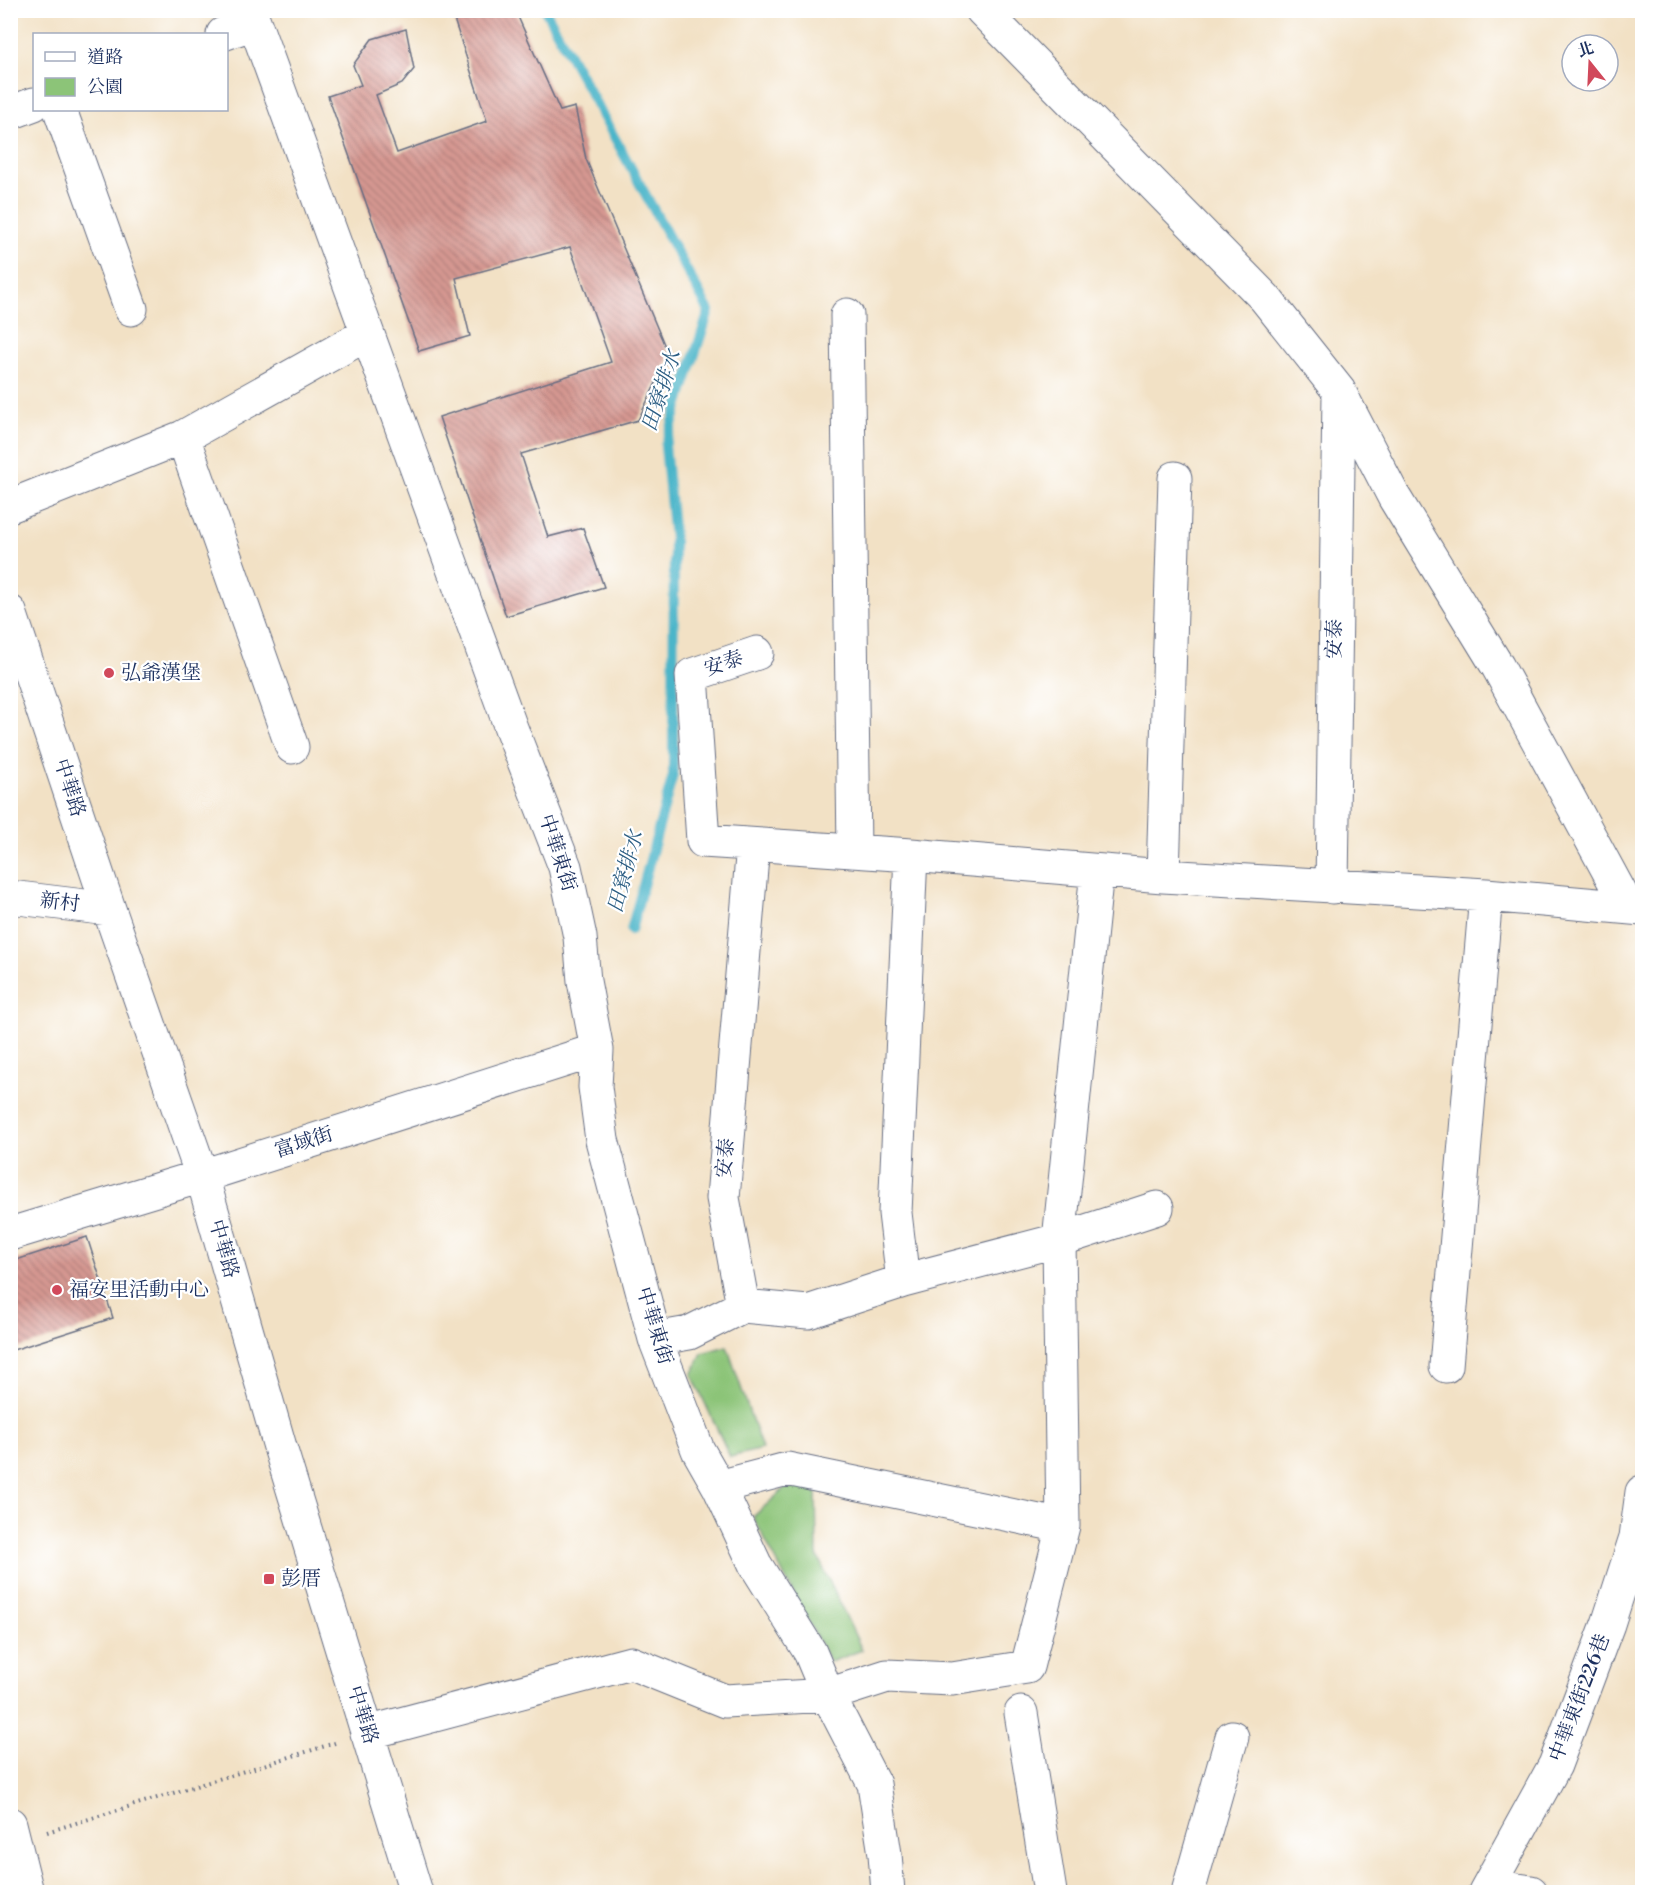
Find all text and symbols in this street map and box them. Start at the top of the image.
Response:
legend [33,33,228,111]
north arrow [1560,33,1620,93]
text: 北 [1575,38,1596,62]
text: 道路 [87,46,123,69]
text: 公園 [87,76,123,99]
water label: 田寮排水 [637,345,688,435]
street label: 安泰 [1322,619,1348,659]
street label: 安泰 [701,646,747,682]
place label: 弘爺漢堡 [121,661,201,686]
marker: 弘爺漢堡 [102,666,116,680]
street label: 中華路 [48,756,90,820]
street label: 中華東街 [533,811,581,895]
water label: 田寮排水 [603,826,650,916]
street label: 新村 [39,888,81,918]
street label: 富域街 [272,1122,336,1164]
street label: 安泰 [712,1137,740,1179]
street label: 中華路 [203,1217,243,1281]
place label: 福安里活動中心 [69,1278,209,1303]
marker: 福安里活動中心 [50,1283,64,1297]
street label: 中華東街 [630,1284,678,1368]
place label: 彭厝 [281,1567,321,1592]
marker: 彭厝 [262,1572,276,1586]
street label: 中華東街226巷 [1544,1631,1616,1765]
street label: 中華路 [341,1683,383,1747]

